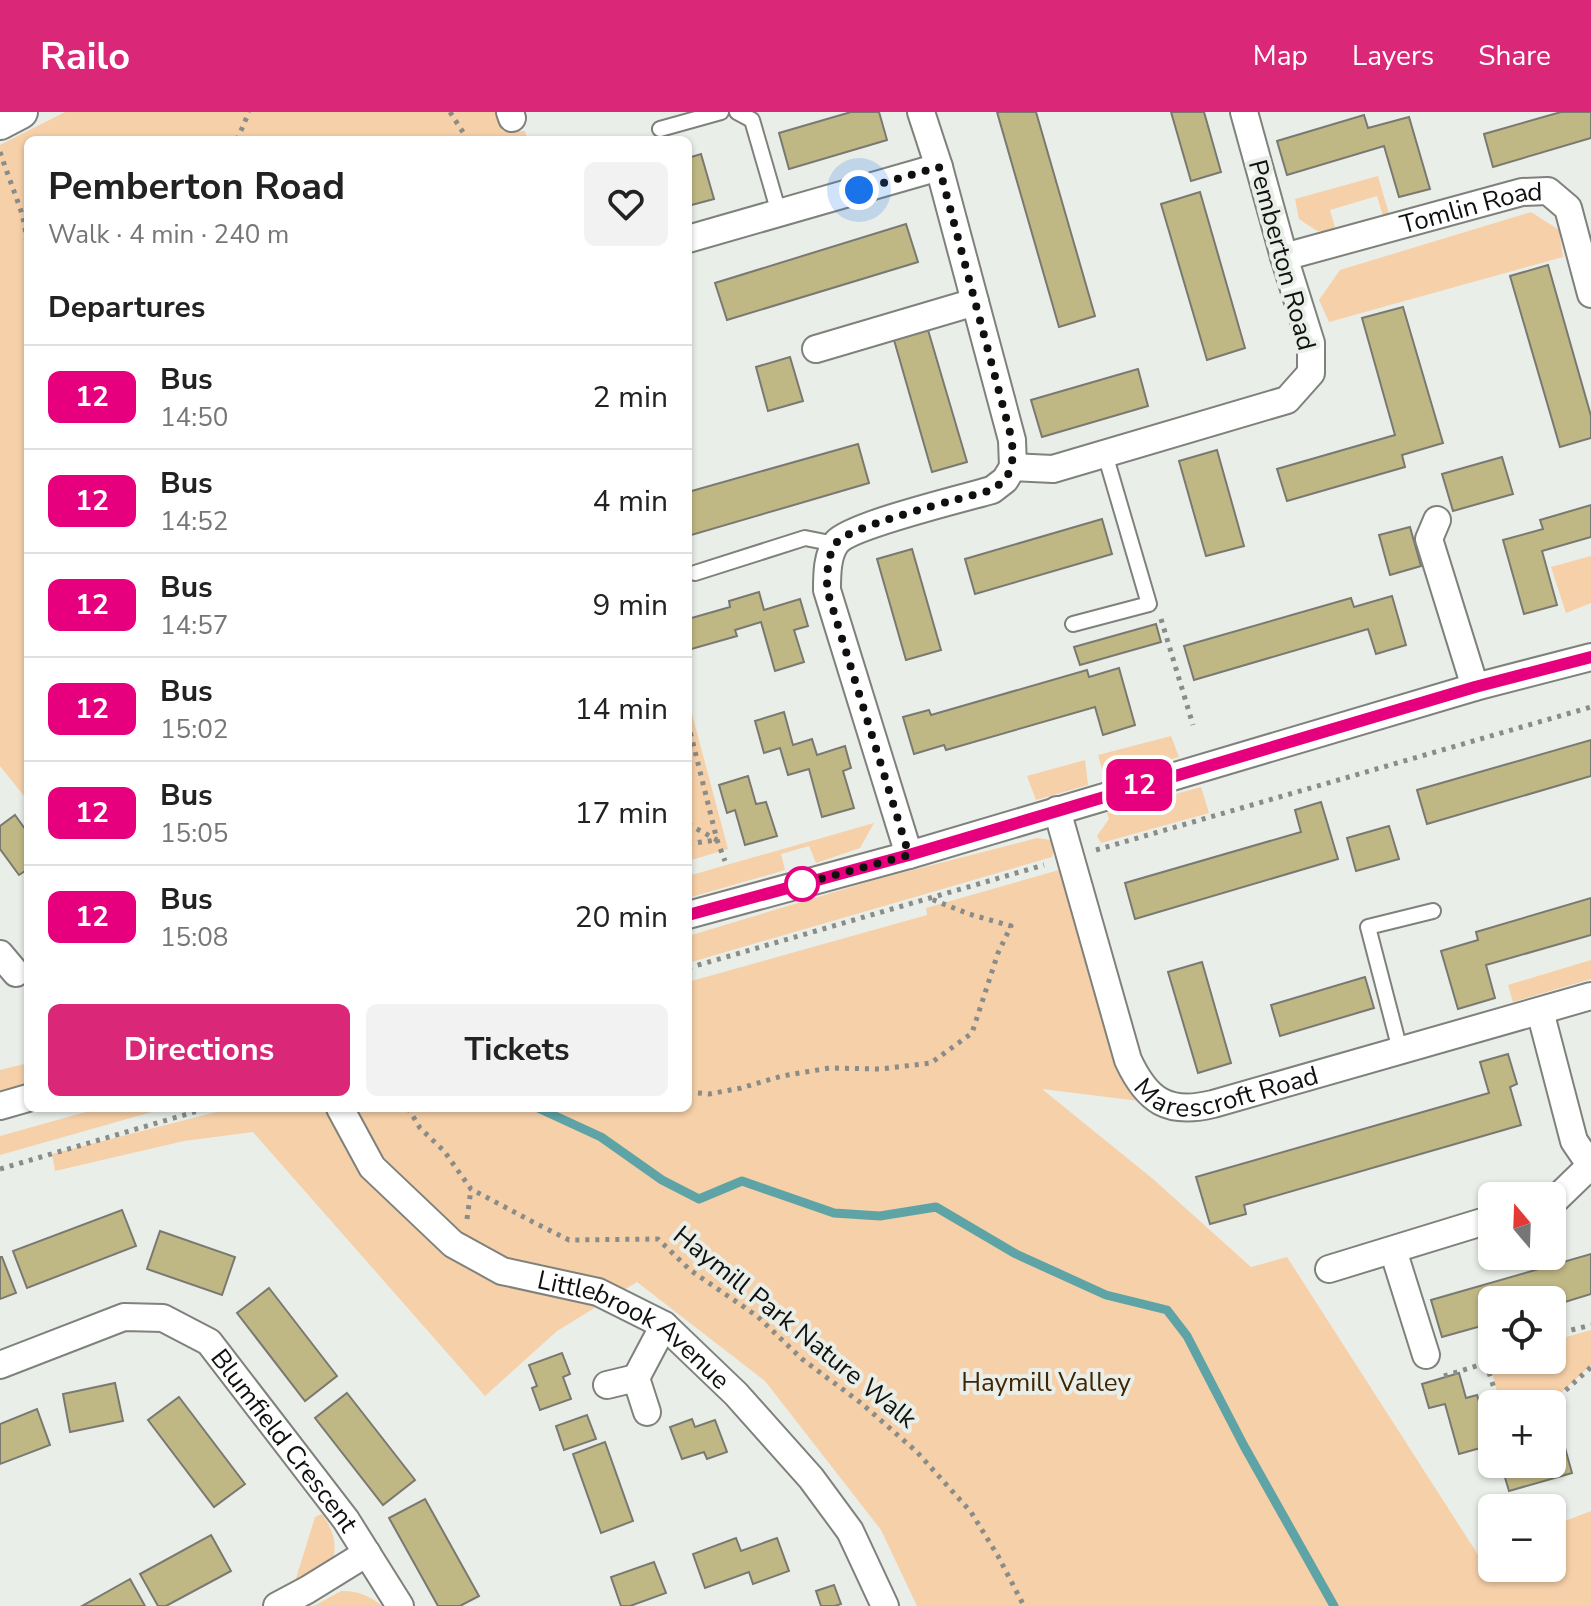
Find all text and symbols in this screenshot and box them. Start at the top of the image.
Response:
text: Railo [40,31,130,82]
text: Map [1253,37,1308,75]
text: Layers [1352,37,1434,75]
text: Share [1478,37,1551,75]
street label: Pemberton Road [1240,156,1324,354]
text: Pemberton Road [48,161,345,212]
button: heart [584,162,668,246]
your location [839,170,879,210]
street label: Tomlin Road [1396,174,1543,242]
text: Walk · 4 min · 240 m [48,217,289,252]
text: Departures [48,287,205,328]
text: Bus [160,359,213,400]
text: 2 min [593,377,668,418]
text: 12 [75,378,109,416]
text: 14:50 [160,400,228,435]
text: Bus [160,463,213,504]
text: 4 min [593,481,668,522]
text: 12 [75,482,109,520]
text: 14:52 [160,504,228,539]
text: Bus [160,567,213,608]
text: 9 min [593,585,668,626]
text: 12 [75,586,109,624]
text: 14:57 [160,608,228,643]
text: Bus [160,671,213,712]
text: 14 min [575,689,668,730]
text: 12 [75,690,109,728]
text: 15:02 [160,712,228,747]
line badge: 12 [1103,759,1175,811]
text: 12 [1122,766,1156,804]
text: Bus [160,775,213,816]
text: 17 min [575,793,668,834]
text: 12 [75,794,109,832]
text: 15:05 [160,816,228,851]
unlabelled marker [785,867,819,901]
text: Bus [160,879,213,920]
text: 20 min [575,897,668,938]
text: 12 [75,898,109,936]
text: 15:08 [160,920,228,955]
button: Directions [48,1004,350,1096]
button: Tickets [366,1004,668,1096]
street label: Marescroft Road [1135,1055,1327,1087]
text: Marescroft Road [1126,1057,1322,1125]
north arrow [1478,1182,1566,1270]
map controls [1478,1182,1566,1582]
street label: Haymill Park Nature Walk [666,1218,925,1437]
street label: Littlebrook Avenue [534,1262,738,1397]
button: locate [1478,1286,1566,1374]
street label: Blumfield Crescent [203,1342,367,1539]
park label: Haymill Valley [961,1365,1131,1400]
button: + [1478,1390,1566,1478]
button: − [1478,1494,1566,1582]

